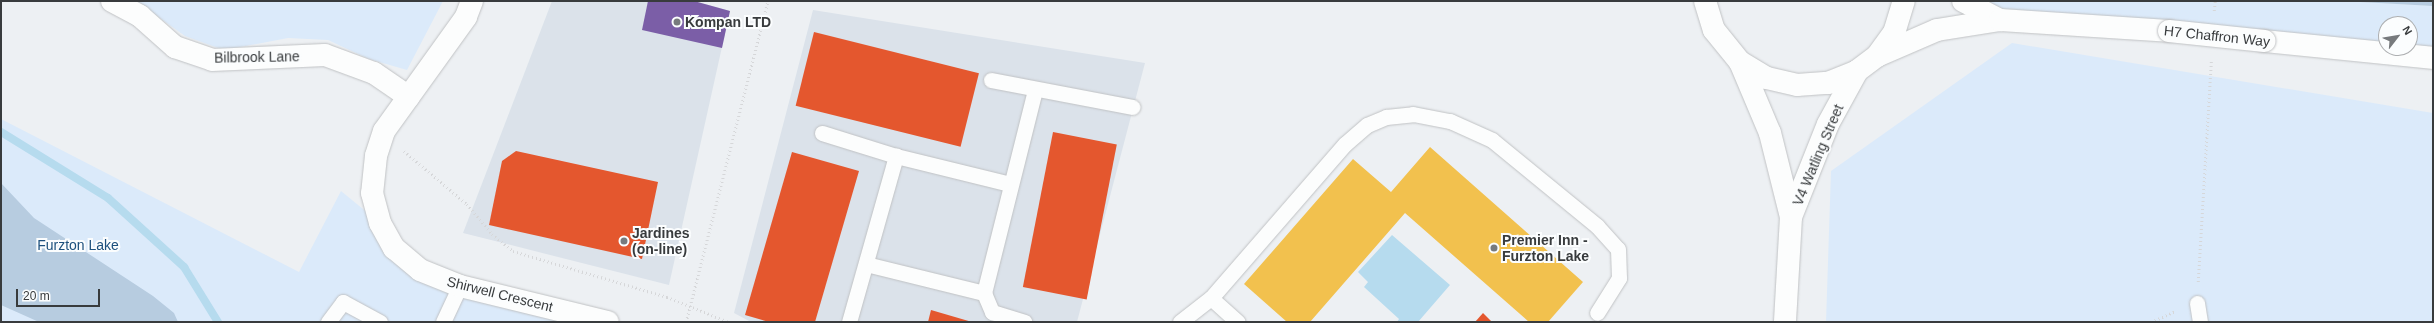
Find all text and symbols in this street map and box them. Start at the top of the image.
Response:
place label: Kompan LTD [685,14,771,30]
north arrow [2378,16,2418,56]
marker: Kompan LTD [672,17,682,27]
street label: H7 Chaffron Way [2163,22,2271,50]
text: N [2400,24,2415,37]
street label: Bilbrook Lane [214,48,300,66]
street label: V4 Watling Street [1789,102,1847,208]
place label: Jardines (on-line) [632,225,690,258]
place label: Premier Inn - Furzton Lake [1502,232,1589,264]
marker: Jardines (on-line) [619,236,629,246]
park label: Furzton Lake [37,237,119,253]
marker: Premier Inn - Furzton Lake [1489,243,1499,253]
street label: Shirwell Crescent [445,273,555,315]
scale bar [18,281,102,307]
text: 20 m [23,289,50,303]

